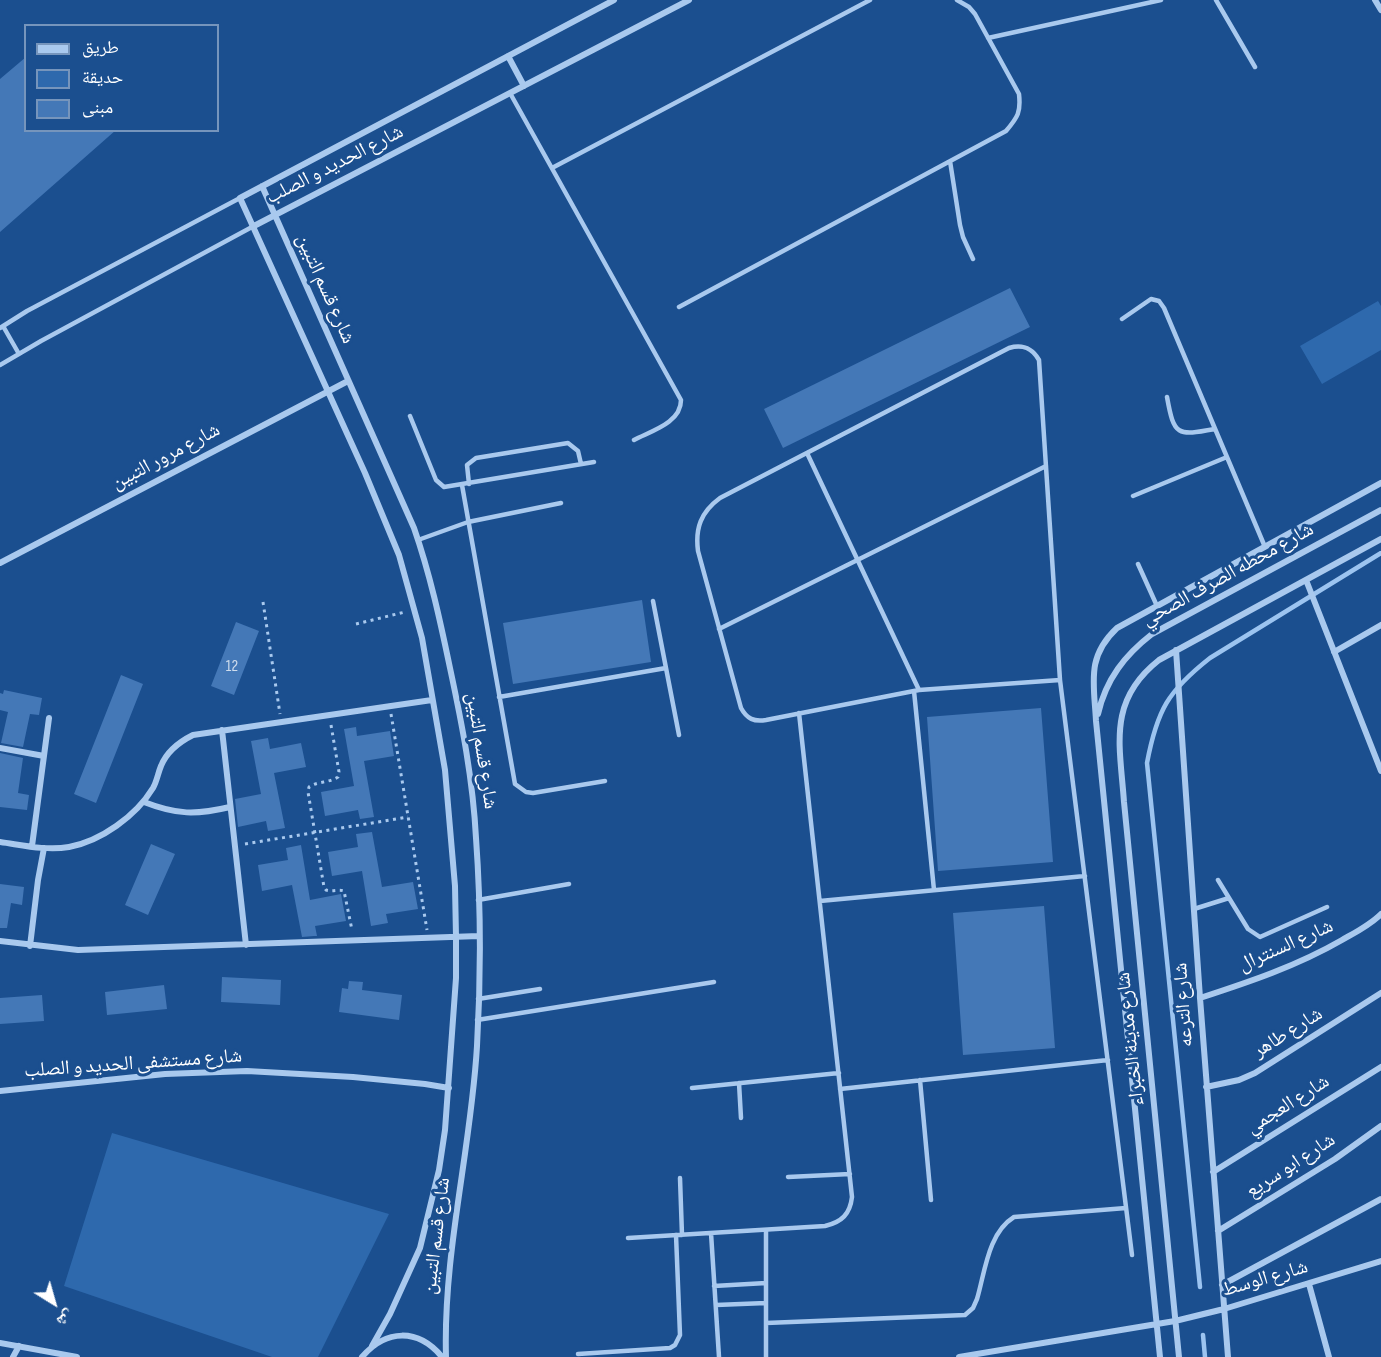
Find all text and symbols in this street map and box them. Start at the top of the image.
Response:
legend [24,24,219,132]
text: طريق [82,37,119,58]
text: حديقة [82,67,123,88]
text: مبنى [82,97,113,118]
street label: شارع الحديد و الصلب [262,120,408,210]
street label: شارع قسم التبين [290,230,360,348]
street label: شارع مرور التبين [108,418,224,496]
street label: شارع محطه الصرف الصحي [1138,518,1318,632]
house number: 12 [226,657,238,677]
street label: شارع قسم التبين [460,691,502,811]
street label: شارع السنترال [1235,914,1337,978]
street label: شارع الترعه [1169,962,1199,1048]
street label: شارع مدينة الخبراء [1112,971,1150,1107]
street label: شارع طاهر [1249,1002,1327,1064]
street label: شارع مستشفى الحديد و الصلب [23,1044,243,1084]
street label: شارع العجمي [1242,1070,1334,1140]
street label: شارع ابو سريع [1242,1128,1340,1204]
street label: شارع قسم التبين [418,1176,456,1296]
street label: شارع الوسط [1219,1255,1311,1303]
north arrow [24,1273,84,1333]
text: ش [53,1305,78,1330]

